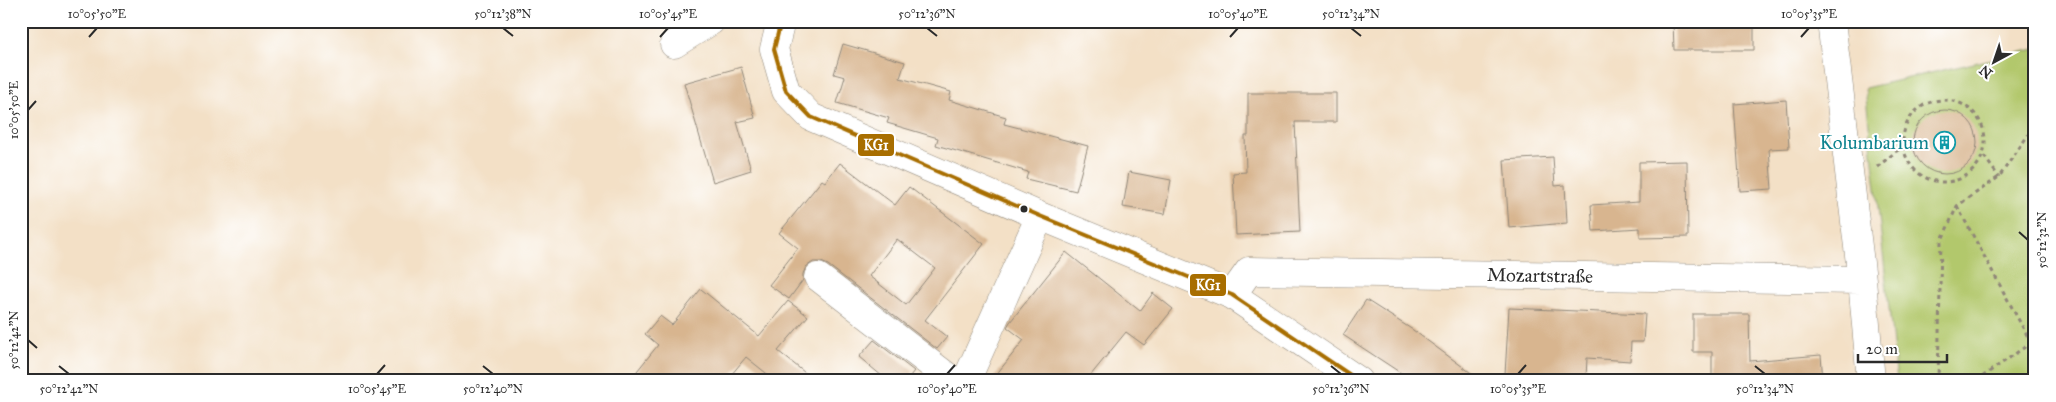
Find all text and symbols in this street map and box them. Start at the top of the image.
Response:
text: 10°05'50"E [68,7,127,21]
text: 50°12'38"N [474,7,532,21]
text: 10°05'45"E [639,7,697,21]
text: 50°12'36"N [898,7,956,21]
text: 10°05'40"E [1208,7,1268,21]
text: 50°12'34"N [1322,7,1380,21]
text: 10°05'35"E [1781,7,1837,21]
north arrow [1968,38,2018,88]
text: N [1976,61,1996,82]
text: 10°05'50"E [7,80,21,139]
building icon: Kolumbarium [1933,130,1957,154]
place label: Kolumbarium [1820,131,1929,154]
line badge: KG1 [857,133,895,157]
text: KG1 [863,137,889,154]
unlabelled marker [1019,204,1029,214]
text: 50°12'32"N [2035,211,2049,269]
street label: Mozartstraße [1487,263,1593,288]
line badge: KG1 [1189,273,1227,297]
text: KG1 [1195,277,1221,294]
text: 50°12'42"N [7,311,21,369]
scale bar [1858,332,1947,364]
text: 20 m [1866,340,1898,358]
text: 50°12'42"N [40,382,98,396]
text: 10°05'45"E [348,382,406,396]
text: 50°12'40"N [463,382,523,396]
text: 10°05'40"E [917,382,977,396]
text: 50°12'36"N [1312,382,1370,396]
text: 10°05'35"E [1490,382,1546,396]
text: 50°12'34"N [1736,382,1794,396]

